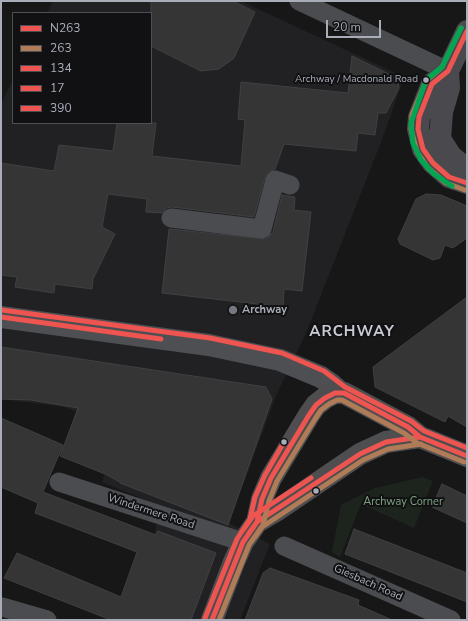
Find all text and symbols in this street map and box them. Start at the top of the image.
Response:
legend [12,12,152,124]
scale bar [328,12,383,38]
text: 20 m [333,19,361,35]
text: N263 [50,20,80,36]
text: 263 [50,40,72,56]
text: 134 [50,60,72,76]
place label: Archway / Macdonald Road [295,74,418,86]
marker: Archway / Macdonald Road [421,75,431,85]
text: 17 [50,80,64,96]
text: 390 [50,100,72,116]
place label: Archway [242,303,287,317]
marker: Archway [227,304,239,316]
district label: ARCHWAY [309,323,395,341]
unlabelled marker [279,437,289,447]
unlabelled marker [311,486,321,496]
street label: Windermere Road [106,492,196,532]
park label: Archway Corner [363,495,443,509]
street label: Giesbach Road [332,562,404,604]

